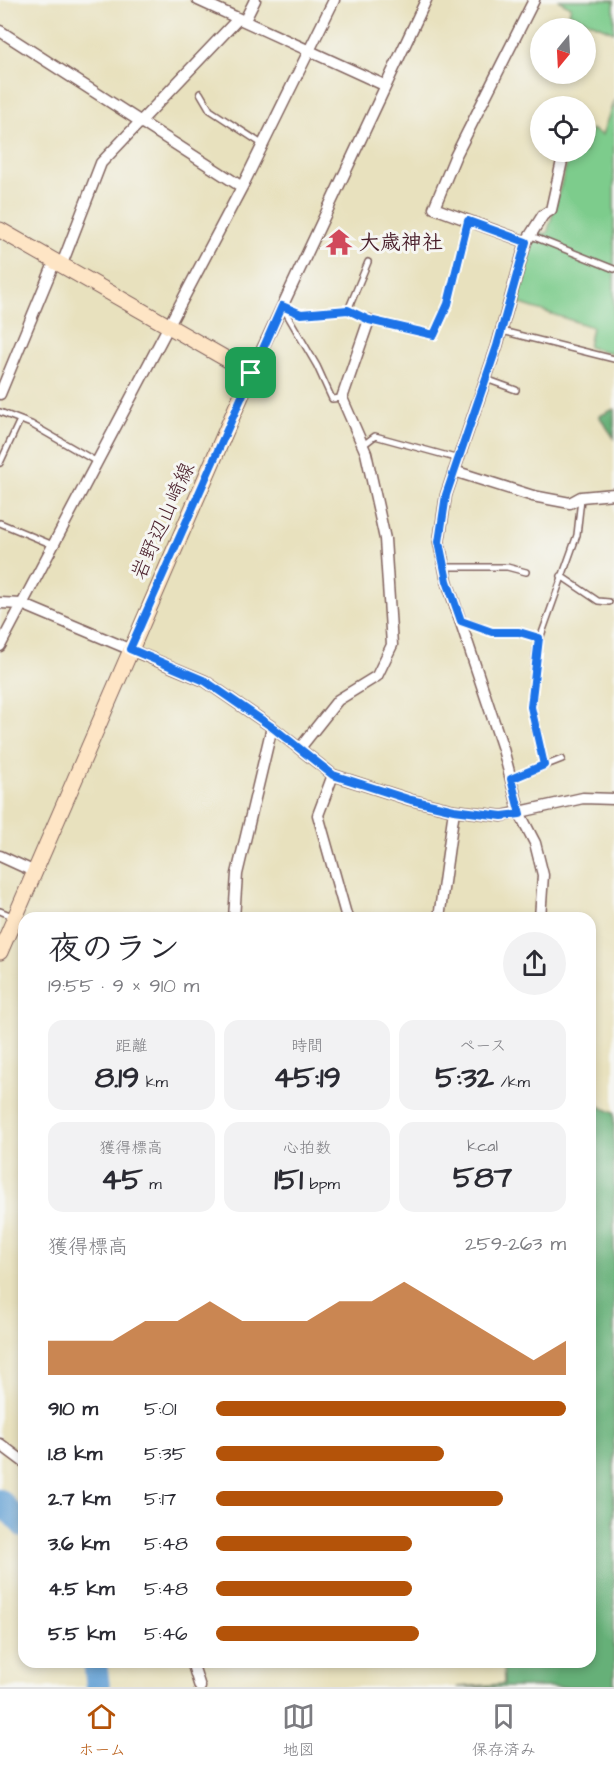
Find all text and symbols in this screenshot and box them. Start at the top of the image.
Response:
north arrow [530,18,596,84]
map controls [530,18,596,162]
button: locate [530,96,596,162]
temple icon: 大歳神社 [324,227,354,257]
place label: 大歳神社 [359,228,443,257]
pin [225,347,276,398]
icon: arrive [234,356,267,389]
street label: 岩野辺山崎線 [124,458,202,584]
text: 夜のラン [48,926,180,972]
button: share [503,932,566,995]
text: 19:55 · 9 × 910 m [48,972,199,1000]
text: 距離 [115,1035,147,1057]
text: 時間 [291,1035,323,1057]
text: ペース [459,1035,506,1057]
text: 8.19 [95,1057,139,1099]
text: 45:19 [273,1057,341,1099]
text: 5:32 [435,1057,494,1099]
text: km [139,1071,168,1093]
text: /km [494,1071,530,1093]
text: kcal [467,1135,498,1157]
text: 獲得標高 [99,1137,163,1159]
text: 心拍数 [283,1137,331,1159]
text: 587 [453,1157,512,1199]
text: 45 [101,1159,143,1201]
text: 151 [274,1159,303,1201]
text: m [143,1173,162,1195]
text: bpm [303,1173,340,1195]
text: 259–263 m [465,1230,566,1258]
text: 獲得標高 [48,1233,128,1261]
text: 910 m [48,1395,98,1423]
text: 5:01 [144,1395,177,1423]
text: 1.8 km [48,1440,102,1468]
text: 5:35 [144,1440,186,1468]
text: 2.7 km [48,1485,110,1513]
text: 5:17 [144,1485,176,1513]
text: 3.6 km [48,1530,109,1558]
text: 5:48 [144,1530,188,1558]
text: 4.5 km [48,1575,114,1603]
text: 5:48 [144,1575,188,1603]
text: 5.5 km [48,1620,115,1648]
text: 5:46 [144,1620,188,1648]
tab: ホーム [78,1700,126,1761]
tab: 地図 [282,1700,315,1761]
tab: 保存済み [472,1700,536,1761]

